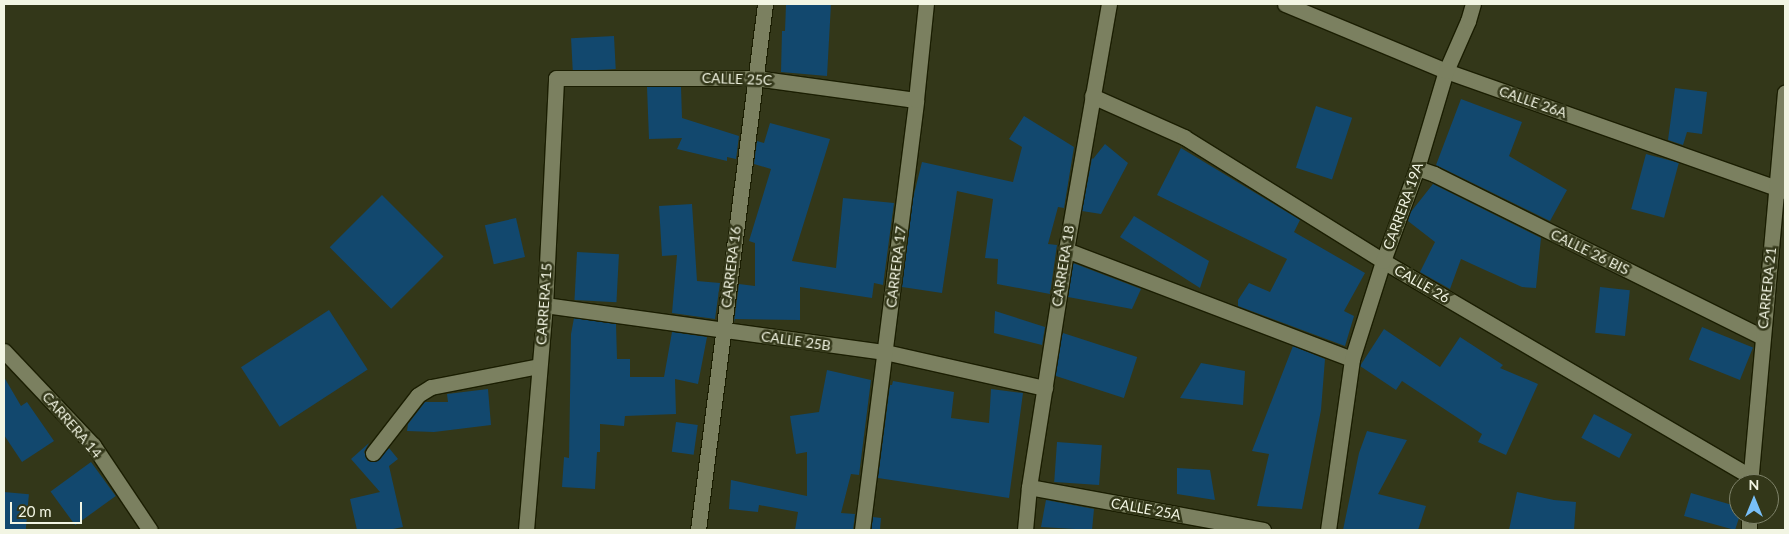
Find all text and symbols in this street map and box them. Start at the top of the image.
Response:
street label: CALLE 25C [701,69,773,89]
street label: CALLE 26A [1497,83,1569,121]
street label: CARRERA 19A [1379,160,1427,252]
street label: CARRERA 18 [1048,224,1078,308]
street label: CARRERA 16 [718,225,744,309]
street label: CARRERA 17 [883,225,909,309]
street label: CALLE 26 BIS [1548,226,1632,278]
street label: CARRERA 21 [1754,246,1780,330]
street label: CALLE 26 [1391,261,1453,307]
street label: CARRERA 15 [533,262,555,346]
street label: CALLE 25B [760,328,832,354]
street label: CARRERA 14 [39,388,105,462]
north arrow [1729,474,1779,524]
text: N [1749,476,1759,493]
scale bar [12,492,85,524]
street label: CALLE 25A [1110,495,1182,523]
text: 20 m [18,502,52,520]

